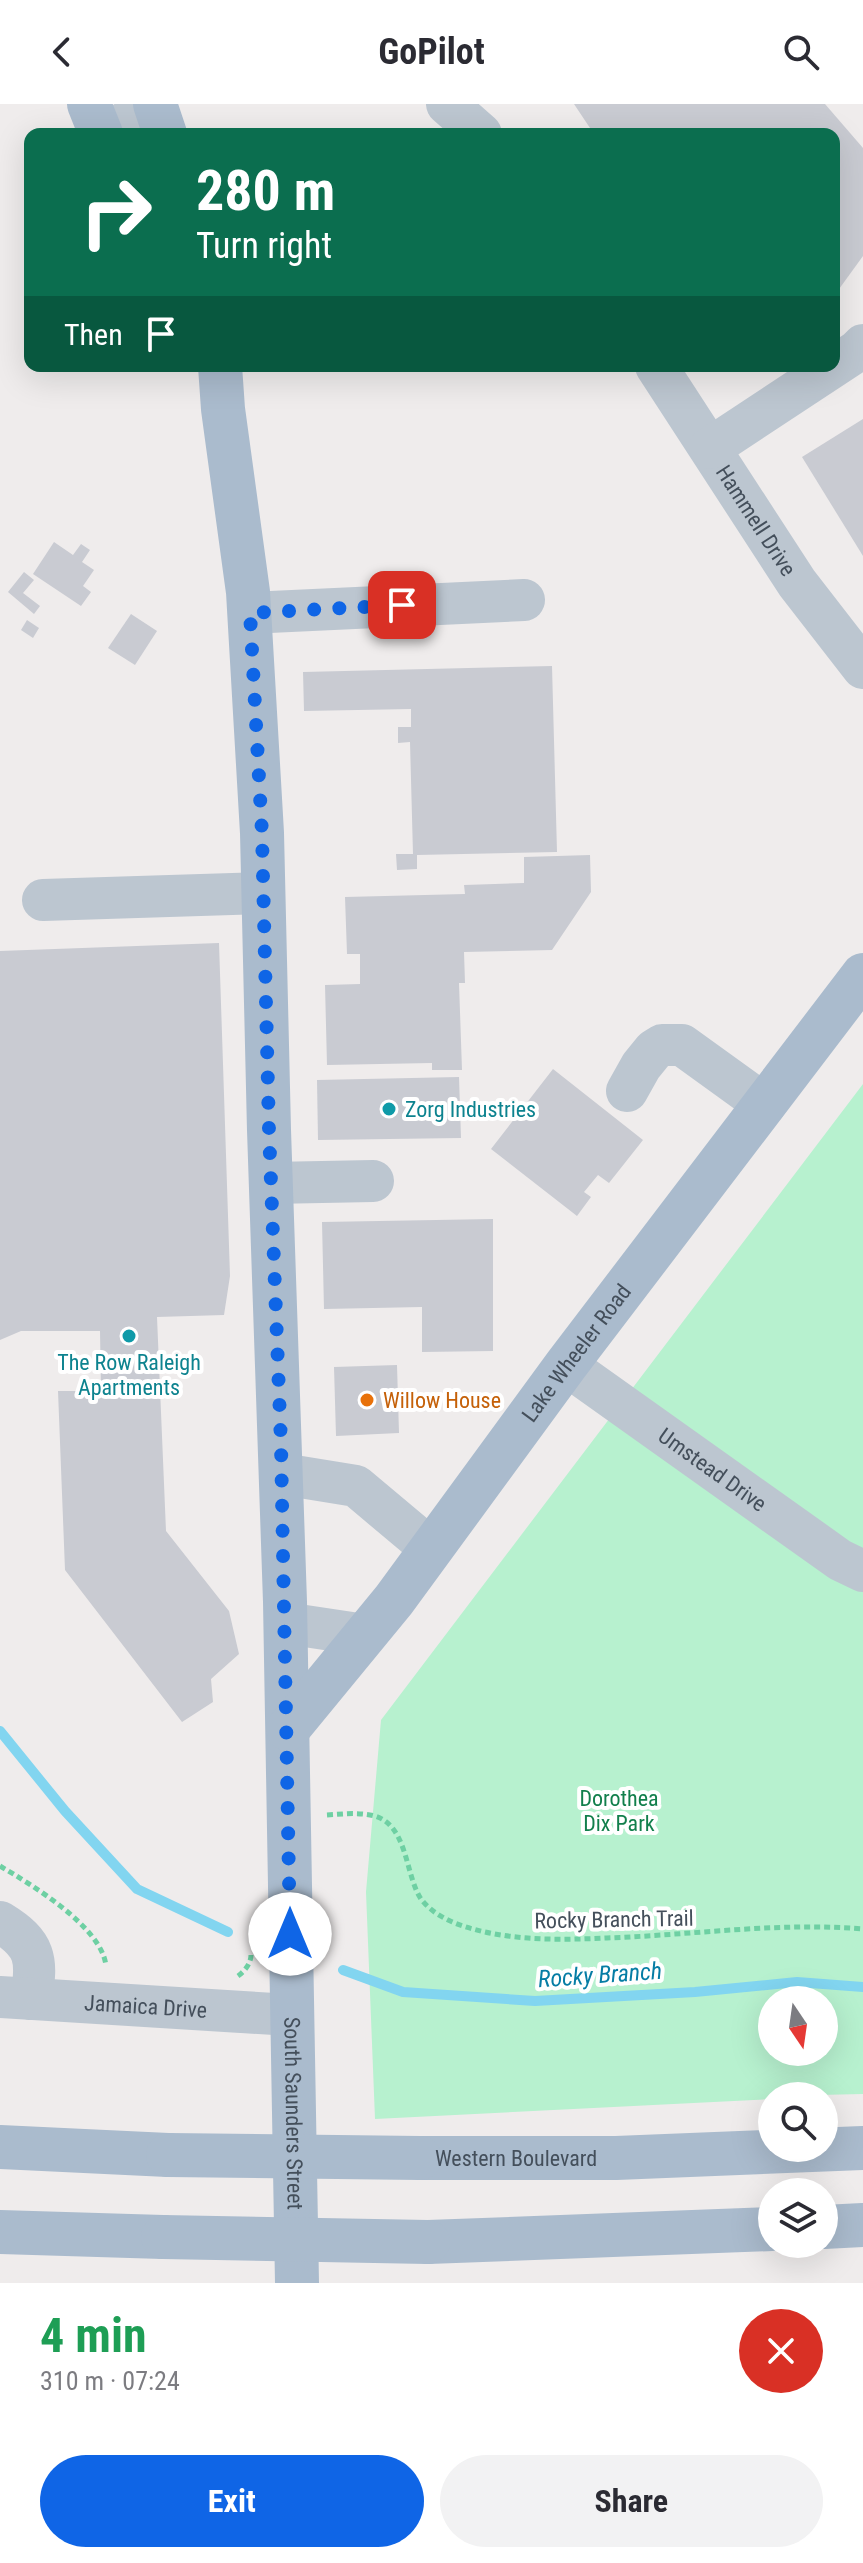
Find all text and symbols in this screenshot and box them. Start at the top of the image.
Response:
icon: back [40,30,84,74]
icon: search [779,30,823,74]
text: GoPilot [378,31,485,73]
text: 280 m [196,158,335,224]
icon: right [64,160,168,264]
text: Turn right [196,225,332,267]
icon: arrive [139,312,183,356]
text: Then [64,317,123,352]
street label: Hammell Drive [711,461,801,581]
pin [368,571,436,639]
icon: arrive [380,583,424,627]
place label: Zorg Industries [405,1097,536,1122]
marker: Zorg Industries [380,1100,398,1118]
street label: Lake Wheeler Road [517,1279,636,1427]
marker: The Row Raleigh Apartments [120,1327,138,1345]
place label: The Row Raleigh Apartments [57,1350,201,1400]
place label: Willow House [383,1388,501,1413]
marker: Willow House [358,1391,376,1409]
street label: Umstead Drive [654,1423,771,1517]
park label: Dorothea Dix Park [579,1786,659,1836]
position arrow [248,1892,332,1976]
street label: Rocky Branch Trail [534,1906,694,1933]
water label: Rocky Branch [537,1957,663,1993]
north arrow [758,1986,838,2066]
map controls [758,1986,838,2258]
street label: Jamaica Drive [83,1990,208,2023]
street label: South Saunders Street [279,2017,308,2210]
button: search [758,2082,838,2162]
street label: Western Boulevard [435,2146,597,2171]
button: layers [758,2178,838,2258]
text: 4 min [40,2307,147,2364]
button: close [739,2309,823,2393]
text: 310 m · 07:24 [40,2366,180,2396]
button: Exit [40,2455,424,2547]
button: Share [440,2455,823,2547]

